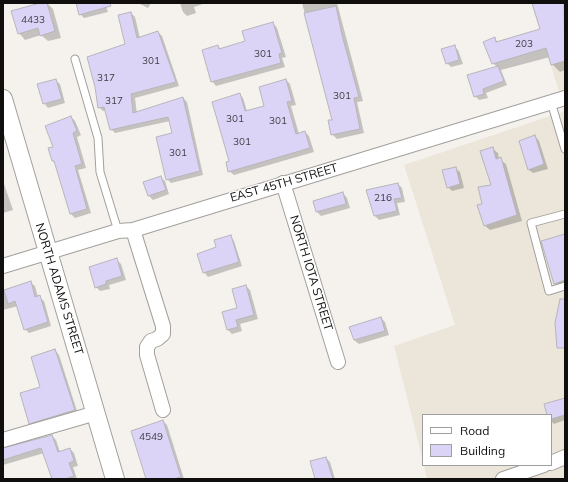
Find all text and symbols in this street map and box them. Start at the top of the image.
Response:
house number: 4433 [21,14,45,26]
house number: 203 [515,38,533,50]
house number: 301 [254,48,272,60]
house number: 301 [142,55,160,67]
house number: 317 [97,72,115,84]
house number: 301 [333,90,351,102]
house number: 317 [105,95,123,107]
house number: 301 [226,113,244,125]
house number: 301 [269,115,287,127]
house number: 301 [233,136,251,148]
house number: 301 [169,147,187,159]
street label: EAST 45TH STREET [229,161,339,205]
house number: 216 [374,192,392,204]
street label: NORTH IOTA STREET [287,213,335,333]
street label: NORTH ADAMS STREET [32,221,86,357]
legend [422,414,552,466]
text: Road [460,423,489,438]
house number: 4549 [139,431,163,443]
text: Building [460,443,505,458]

